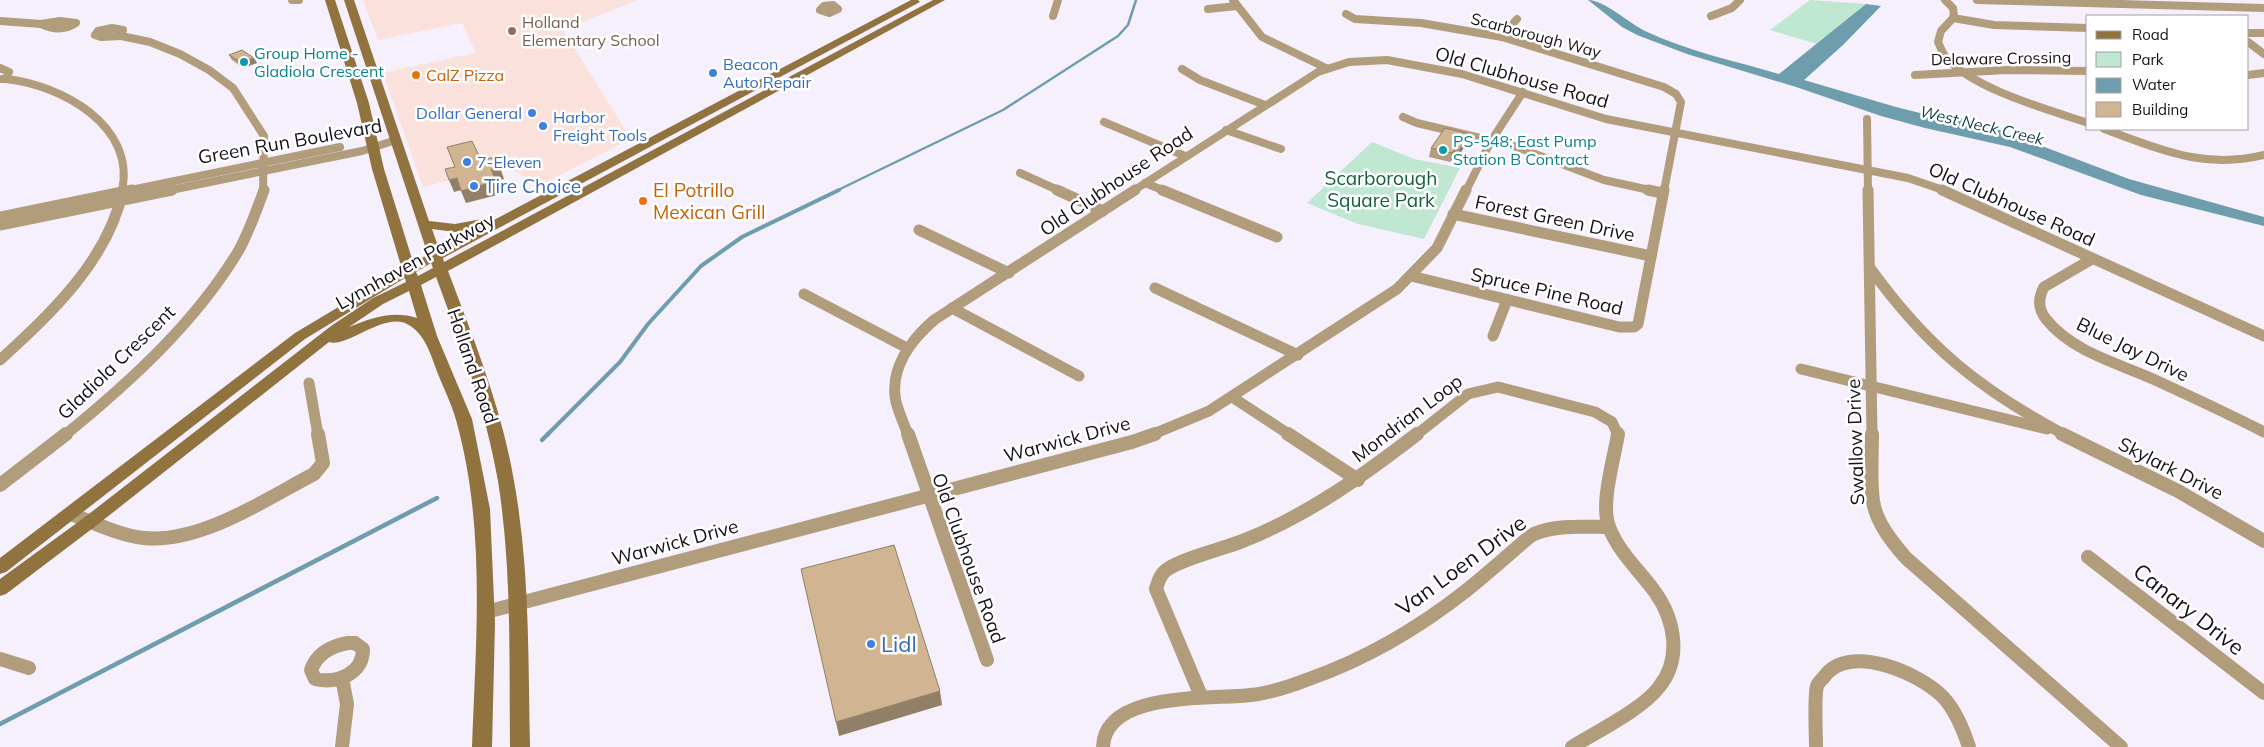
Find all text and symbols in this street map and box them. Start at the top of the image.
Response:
street label: Scarborough Way [1469,8,1604,62]
place label: Holland Elementary School [522,12,660,50]
legend [2086,15,2249,130]
marker: Holland Elementary School [506,25,518,37]
text: Road [2132,25,2169,44]
street label: Old Clubhouse Road [1432,41,1612,113]
place label: Group Home - Gladiola Crescent [254,43,384,81]
street label: Delaware Crossing [1931,47,2071,69]
text: Park [2132,50,2164,69]
place label: Beacon Auto Repair [723,54,811,92]
marker: Group Home - Gladiola Crescent [238,56,250,68]
place label: CalZ Pizza [426,65,504,85]
marker: Beacon Auto Repair [707,67,719,79]
marker: CalZ Pizza [410,69,422,81]
text: Water [2132,75,2176,94]
text: Building [2132,100,2188,119]
water label: West Neck Creek [1918,101,2047,149]
place label: Dollar General [416,103,522,123]
marker: Dollar General [526,107,538,119]
place label: Harbor Freight Tools [553,107,647,145]
street label: Green Run Boulevard [196,113,384,169]
marker: Harbor Freight Tools [537,120,549,132]
street label: Old Clubhouse Road [1035,121,1197,241]
place label: PS-548; East Pump Station B Contract [1453,131,1597,169]
marker: PS-548; East Pump Station B Contract [1437,144,1449,156]
place label: 7-Eleven [477,152,542,172]
marker: 7-Eleven [461,156,473,168]
street label: Old Clubhouse Road [1925,156,2099,252]
park label: Scarborough Square Park [1325,166,1437,212]
place label: Tire Choice [484,174,581,198]
place label: El Potrillo Mexican Grill [653,178,765,224]
marker: Tire Choice [468,180,480,192]
street label: Forest Green Drive [1473,189,1637,247]
marker: El Potrillo Mexican Grill [637,195,649,207]
street label: Lynnhaven Parkway [331,207,499,315]
street label: Spruce Pine Road [1469,262,1625,320]
street label: Gladiola Crescent [52,300,180,424]
street label: Holland Road [442,305,504,427]
street label: Blue Jay Drive [2073,311,2193,387]
street label: Mondrian Loop [1347,369,1467,467]
street label: Swallow Drive [1841,378,1869,506]
street label: Warwick Drive [1001,411,1133,467]
street label: Skylark Drive [2114,431,2228,505]
street label: Old Clubhouse Road [927,469,1011,647]
street label: Van Loen Drive [1390,508,1532,622]
street label: Warwick Drive [609,514,741,570]
street label: Canary Drive [2128,557,2250,661]
place label: Lidl [881,630,917,658]
marker: Lidl [865,638,877,650]

